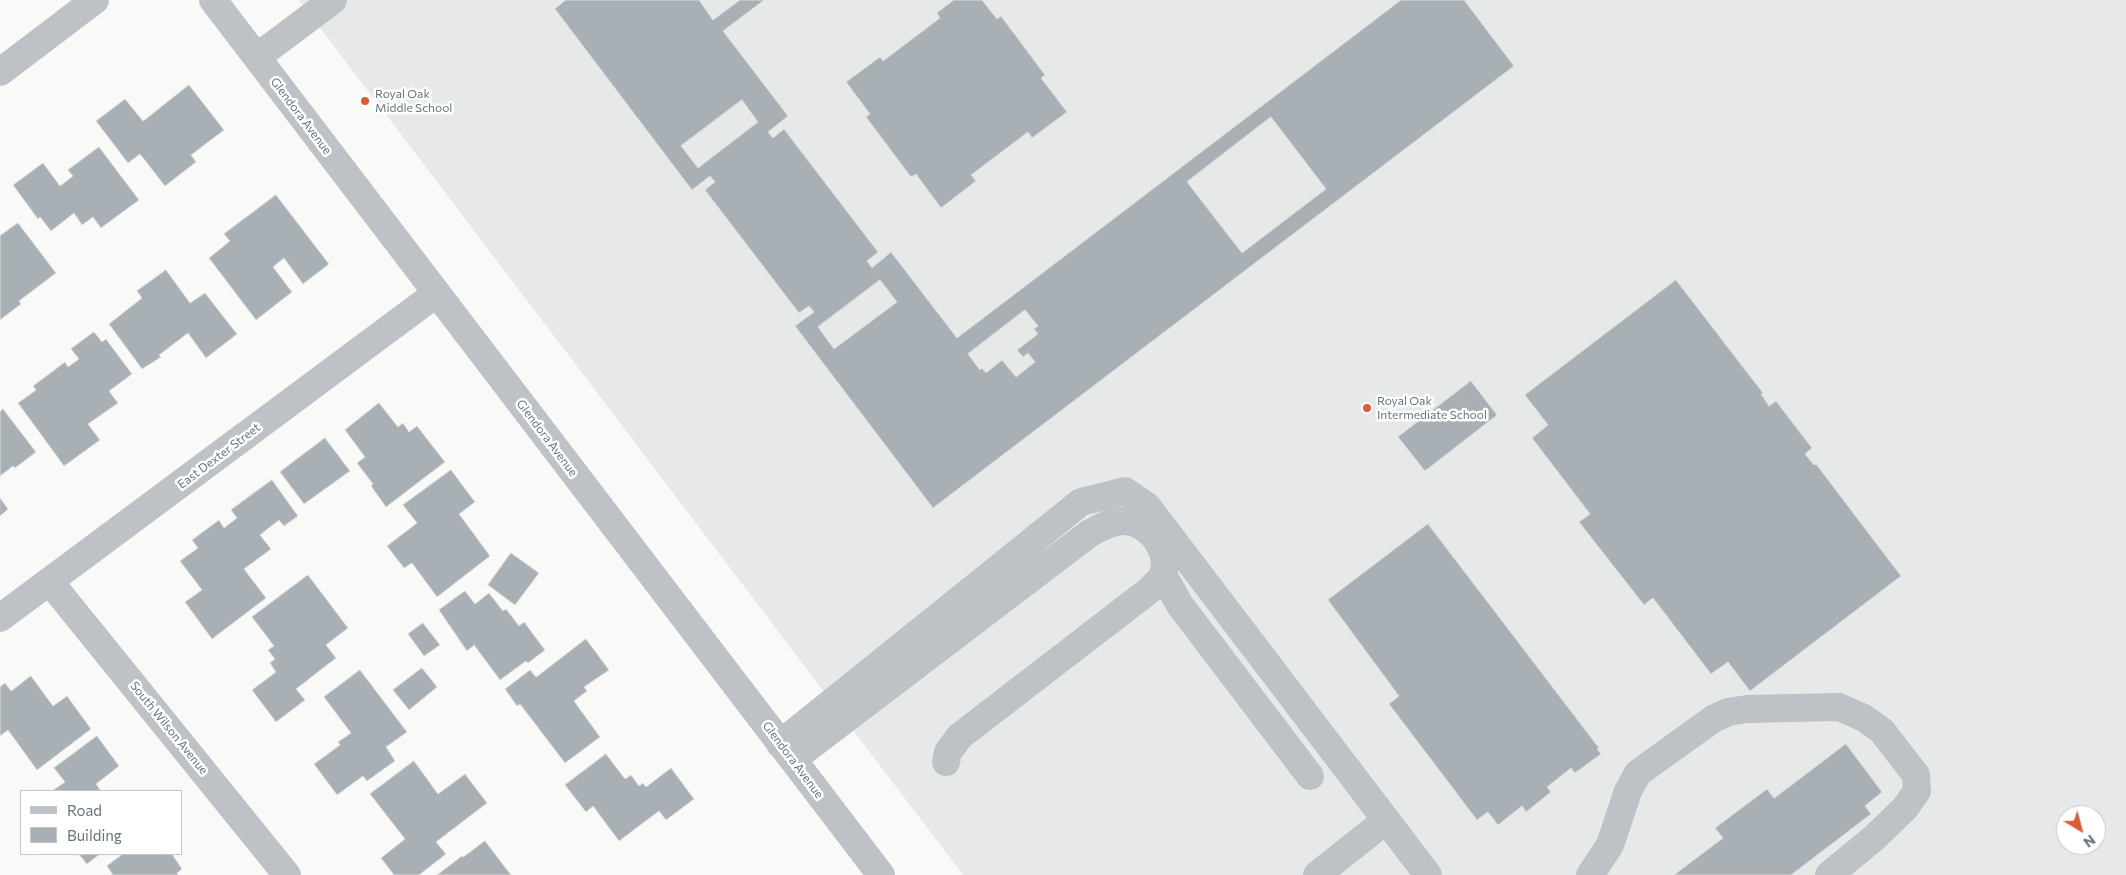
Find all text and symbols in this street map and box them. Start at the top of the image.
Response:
street label: Glendora Avenue [267,75,335,157]
place label: Royal Oak Middle School [375,87,452,115]
marker: Royal Oak Middle School [359,95,371,107]
place label: Royal Oak Intermediate School [1377,394,1487,422]
street label: Glendora Avenue [513,397,581,479]
marker: Royal Oak Intermediate School [1361,402,1373,414]
street label: East Dexter Street [175,420,263,492]
street label: South Wilson Avenue [127,679,211,777]
street label: Glendora Avenue [759,719,827,801]
legend [20,790,182,855]
text: Road [67,801,102,819]
north arrow [2056,805,2106,855]
text: Building [67,826,122,844]
text: N [2080,832,2099,852]

